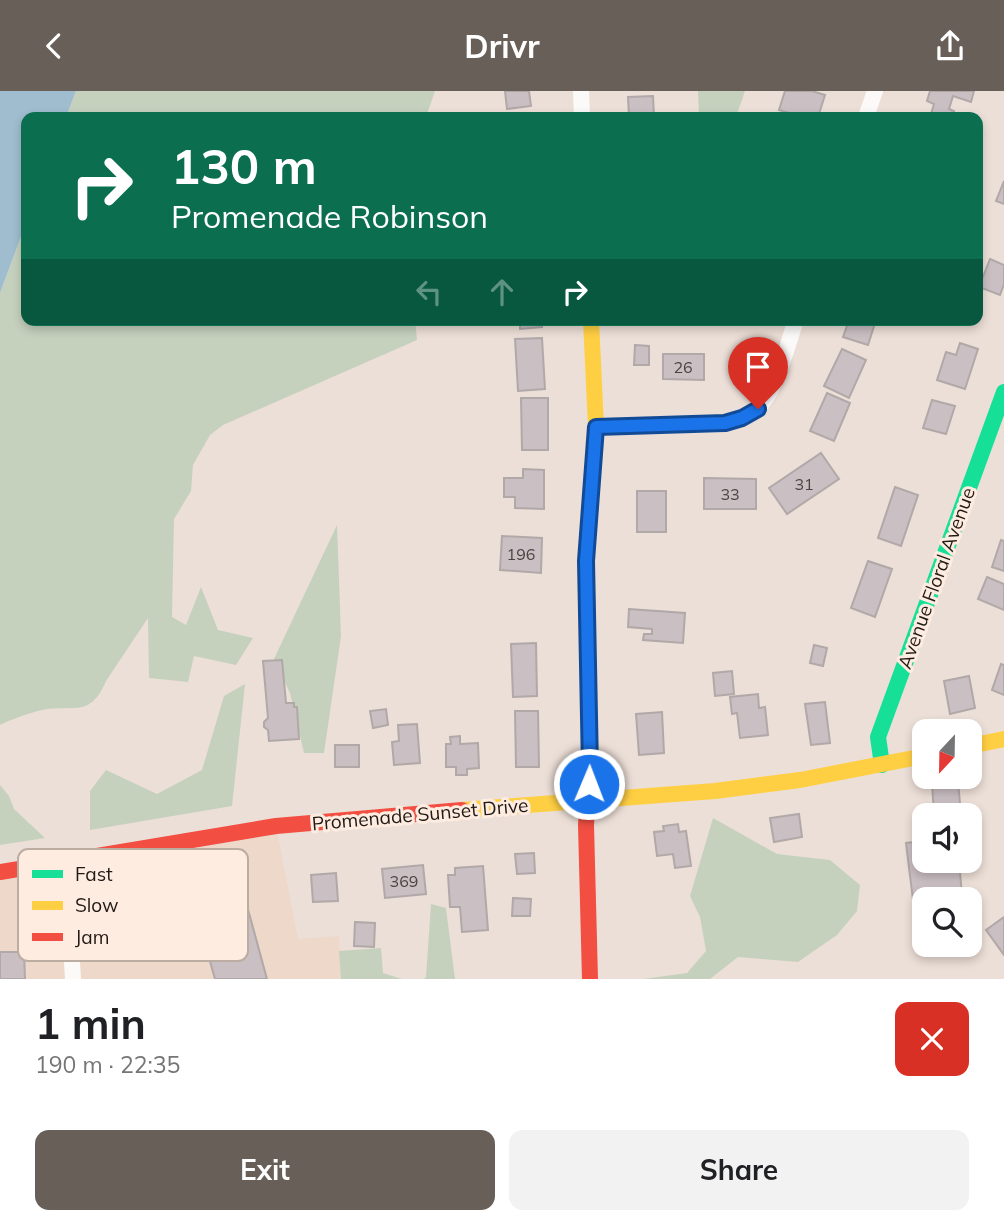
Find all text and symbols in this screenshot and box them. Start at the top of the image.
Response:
text: Drivr [464,26,540,66]
icon: back [35,27,73,65]
icon: share [931,27,969,65]
text: 130 m [171,135,317,196]
icon: right [56,140,147,231]
text: Promenade Robinson [171,196,488,236]
icon: left [410,273,448,311]
icon: ahead [483,273,521,311]
icon: right [556,273,594,311]
pin [728,337,788,409]
icon: arrive [739,348,777,386]
house number: 26 [673,357,693,377]
house number: 31 [794,474,814,494]
house number: 33 [720,484,740,504]
street label: Avenue Floral Avenue [892,484,980,672]
house number: 196 [507,544,535,564]
north arrow [912,719,982,789]
map controls [912,719,982,957]
position arrow [552,747,626,821]
street label: Promenade Sunset Drive [311,793,529,835]
button: sound [912,803,982,873]
legend [18,849,248,961]
text: Fast [75,862,113,886]
house number: 369 [390,871,418,891]
button: search [912,887,982,957]
text: Slow [75,893,119,917]
text: Jam [75,925,109,949]
text: 1 min [35,997,146,1050]
button: close [895,1002,969,1076]
text: 190 m · 22:35 [35,1050,180,1079]
button: Exit [35,1130,495,1210]
button: Share [509,1130,969,1210]

